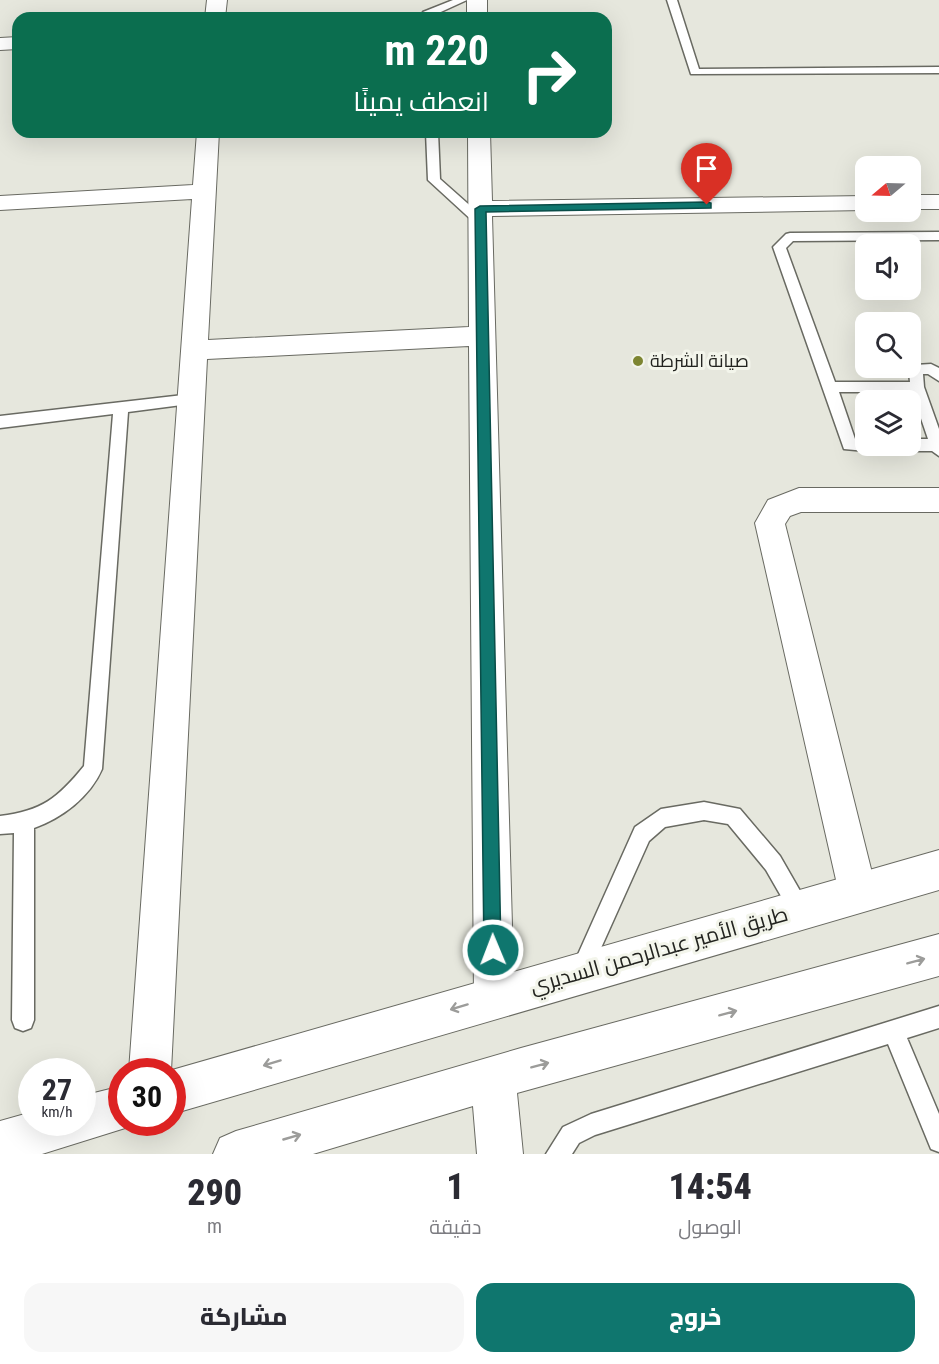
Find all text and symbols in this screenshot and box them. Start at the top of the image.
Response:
text: 220 m [384,26,489,75]
icon: right [510,36,588,114]
text: انعطف يمينًا [353,86,489,118]
pin [681,143,732,205]
icon: arrive [690,152,723,185]
north arrow [855,156,921,222]
map controls [855,156,921,456]
button: sound [855,234,921,300]
button: search [855,312,921,378]
place label: صيانة الشرطة [650,350,749,372]
marker: صيانة الشرطة [631,354,645,368]
button: layers [855,390,921,456]
street label: طريق الأمير عبدالرحمن السديري [527,902,792,1002]
position arrow [461,918,525,982]
one-way arrow [906,955,925,966]
one-way arrow [450,1002,469,1013]
one-way arrow [718,1007,737,1018]
speed limit sign: 30 [108,1058,186,1136]
one-way arrow [263,1058,282,1069]
one-way arrow [530,1059,549,1070]
text: 27 [42,1072,72,1107]
text: km/h [42,1103,72,1121]
one-way arrow [282,1131,301,1143]
text: 1 [446,1166,464,1208]
text: 14:54 [668,1166,752,1208]
text: 290 [187,1172,242,1214]
text: m [207,1214,222,1238]
text: دقيقة [429,1215,481,1239]
text: الوصول [678,1215,742,1239]
button: مشاركة [24,1283,464,1352]
button: خروج [476,1283,915,1352]

